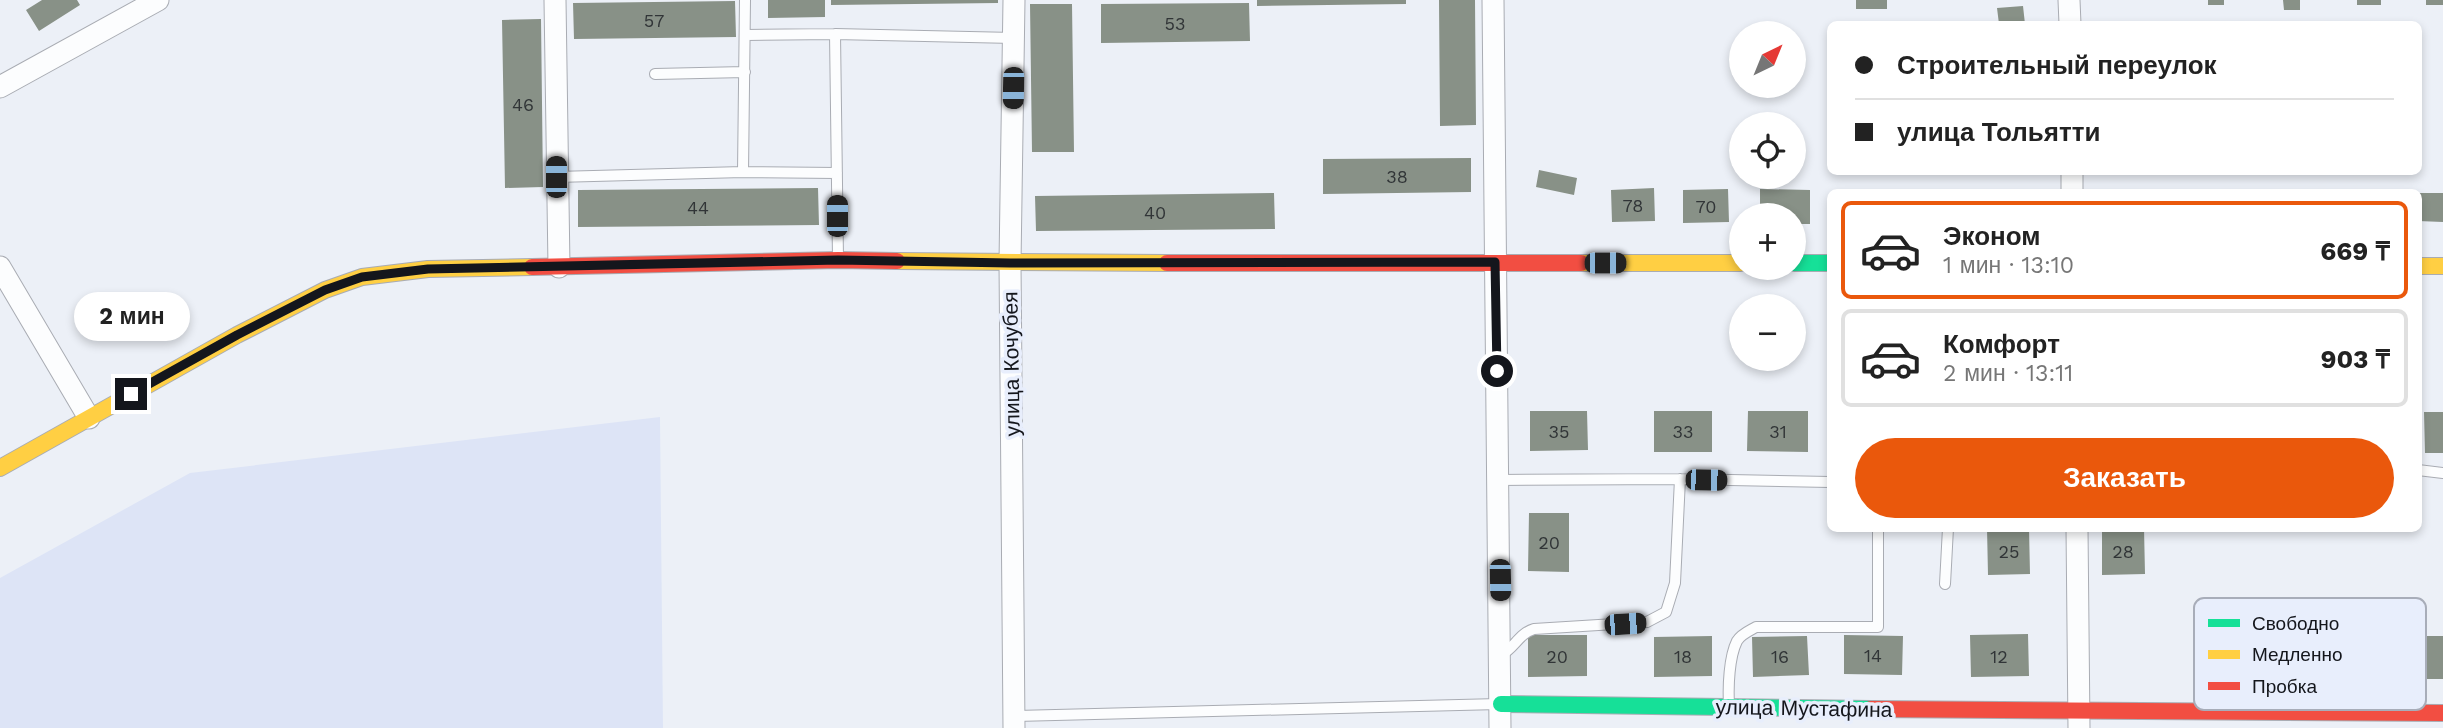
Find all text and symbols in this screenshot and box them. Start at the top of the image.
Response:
house number: 57 [644,10,664,31]
house number: 53 [1165,13,1185,34]
north arrow [1729,21,1806,98]
map controls [1729,21,1806,371]
text: Строительный переулок [1897,50,2217,80]
car [1003,67,1024,109]
house number: 46 [512,94,534,115]
button: locate [1729,112,1806,189]
text: улица Тольятти [1897,117,2100,147]
car [546,156,567,198]
house number: 38 [1386,166,1408,187]
car [827,195,848,237]
house number: 78 [1623,195,1643,216]
house number: 70 [1696,196,1716,217]
house number: 44 [687,197,709,218]
house number: 40 [1144,202,1166,223]
button: + [1729,203,1806,280]
icon: car [1859,219,1922,282]
text: Эконом [1943,221,2041,251]
text: 669 ₸ [2320,236,2390,266]
text: 1 мин · 13:10 [1943,252,2074,279]
car [1585,253,1627,274]
street label: улица Кочубея [997,291,1025,437]
callout: 2 мин [73,292,189,342]
button: − [1729,294,1806,371]
text: 2 мин [99,303,165,330]
icon: car [1859,327,1922,390]
text: Комфорт [1943,329,2060,359]
text: 903 ₸ [2320,344,2390,374]
route start [1481,355,1513,387]
text: 2 мин · 13:11 [1943,360,2073,387]
route end [115,378,147,410]
house number: 35 [1549,421,1569,442]
house number: 33 [1673,421,1694,442]
house number: 31 [1769,421,1787,442]
button: Заказать [1855,438,2394,518]
car [1685,469,1728,491]
house number: 20 [1538,532,1560,553]
house number: 25 [1999,541,2019,562]
house number: 28 [2112,541,2134,562]
car [1490,559,1511,601]
legend [2194,598,2426,710]
car [1604,612,1647,636]
text: Свободно [2252,612,2339,635]
text: Медленно [2252,643,2342,666]
house number: 14 [1864,645,1882,666]
house number: 20 [1546,646,1568,667]
house number: 18 [1674,646,1692,667]
house number: 16 [1771,646,1789,667]
house number: 12 [1990,646,2008,667]
text: Пробка [2252,675,2317,698]
street label: улица Мустафина [1715,694,1893,722]

